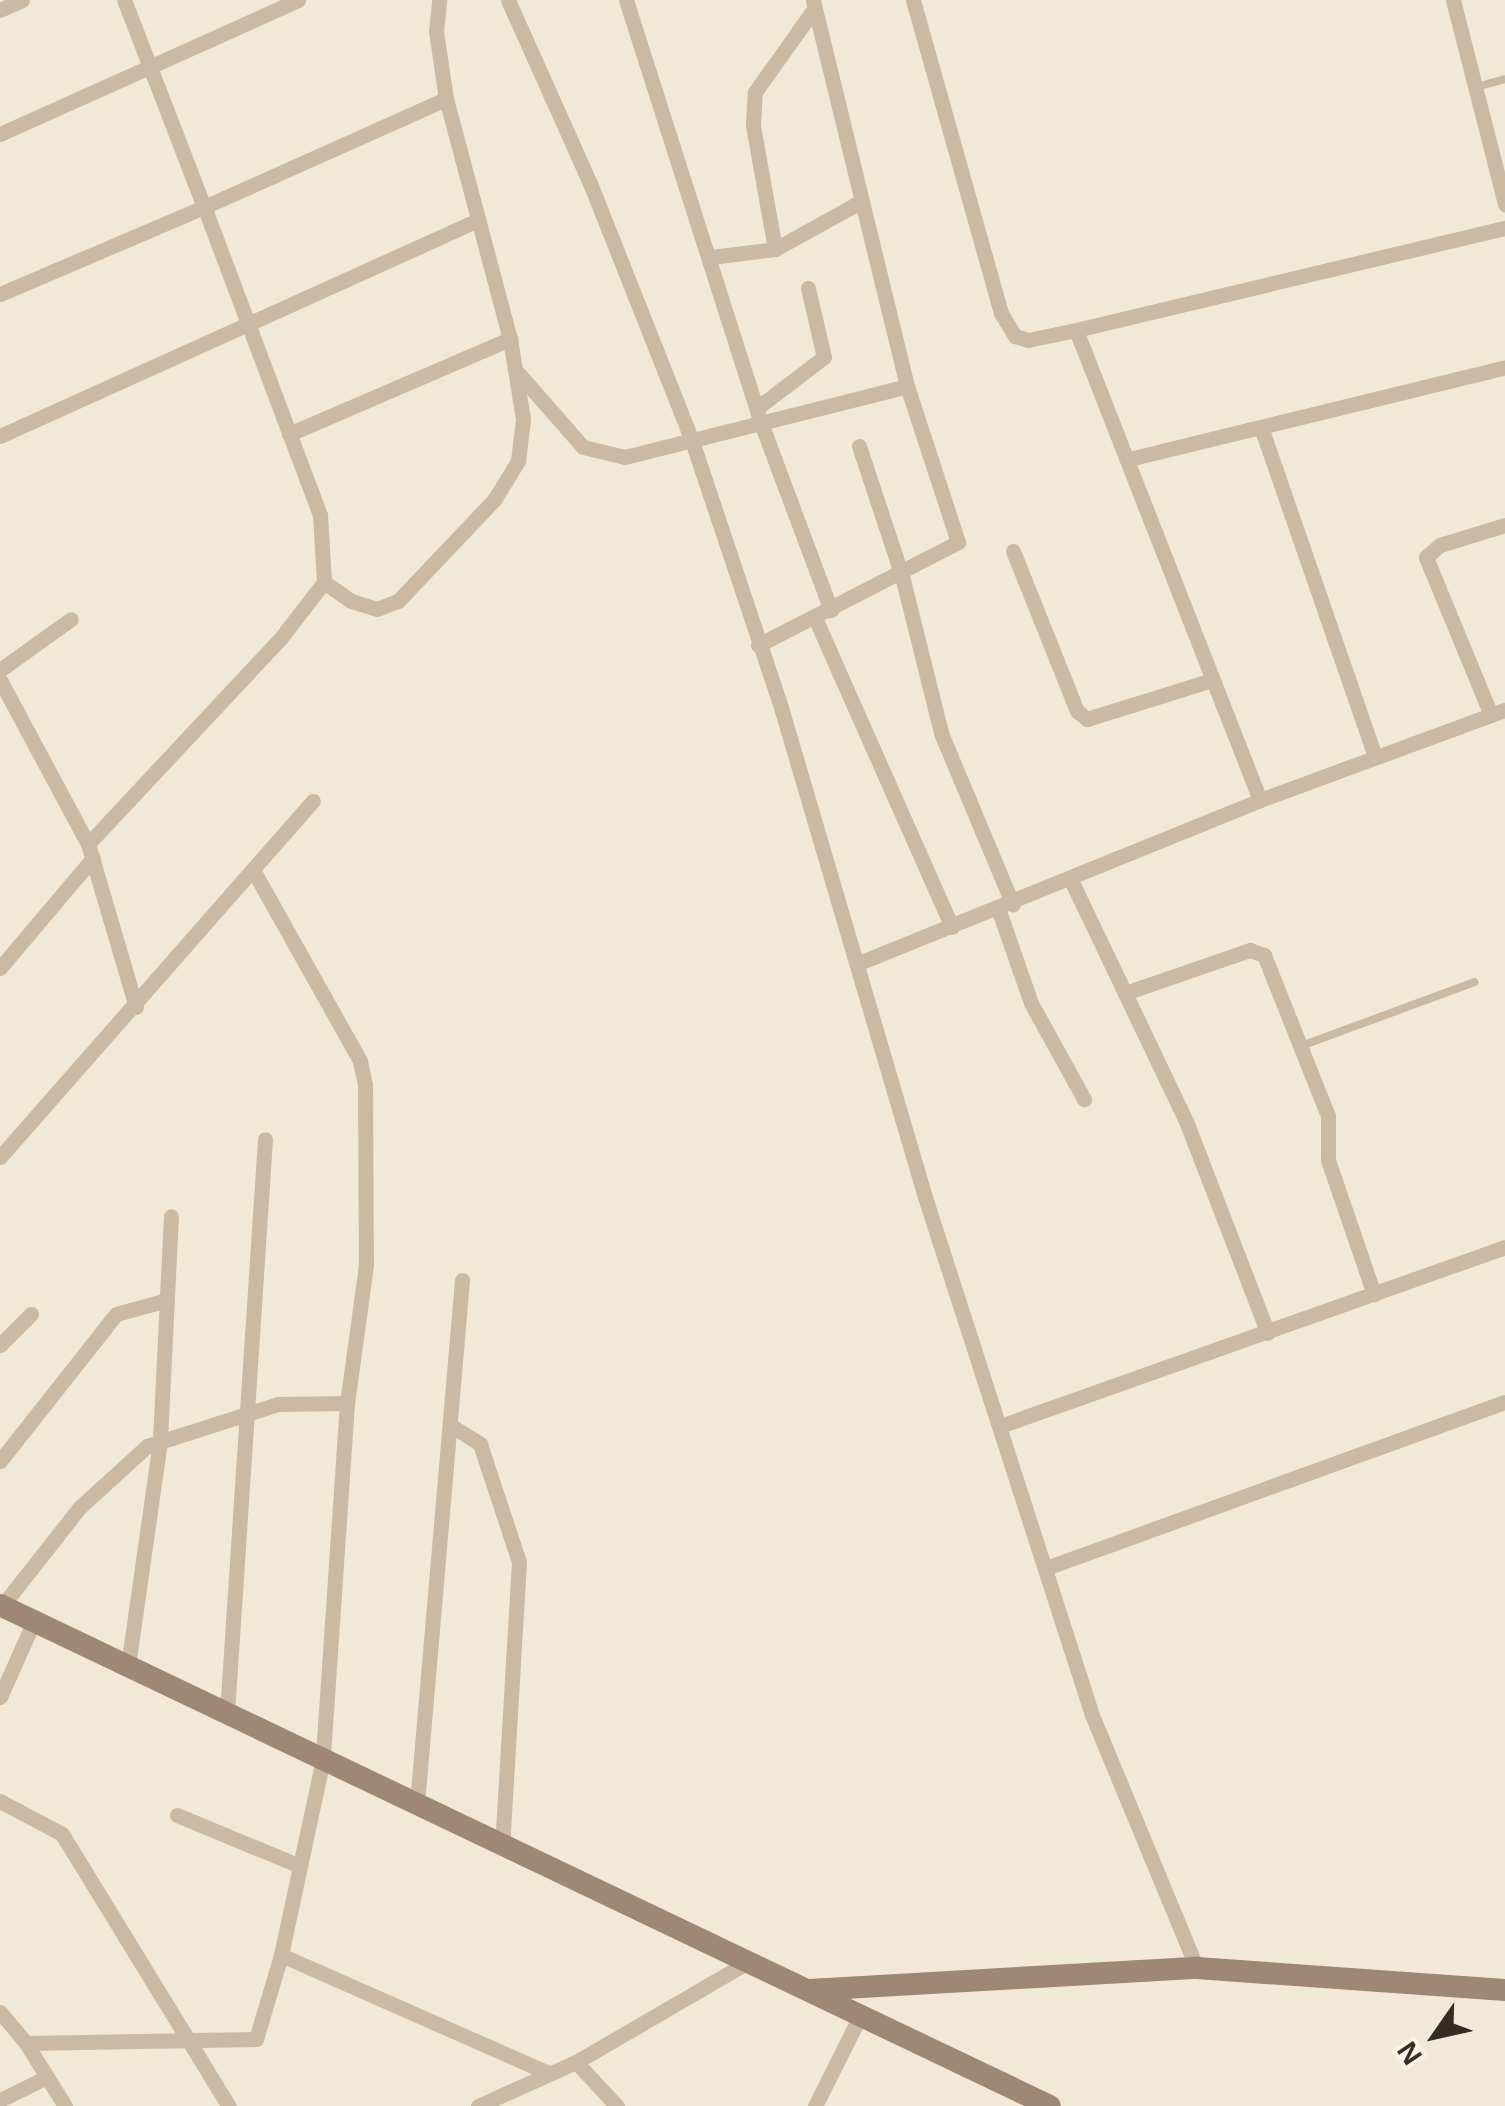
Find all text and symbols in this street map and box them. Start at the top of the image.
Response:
north arrow [1385,1986,1485,2086]
text: N [1391,2036,1428,2070]

